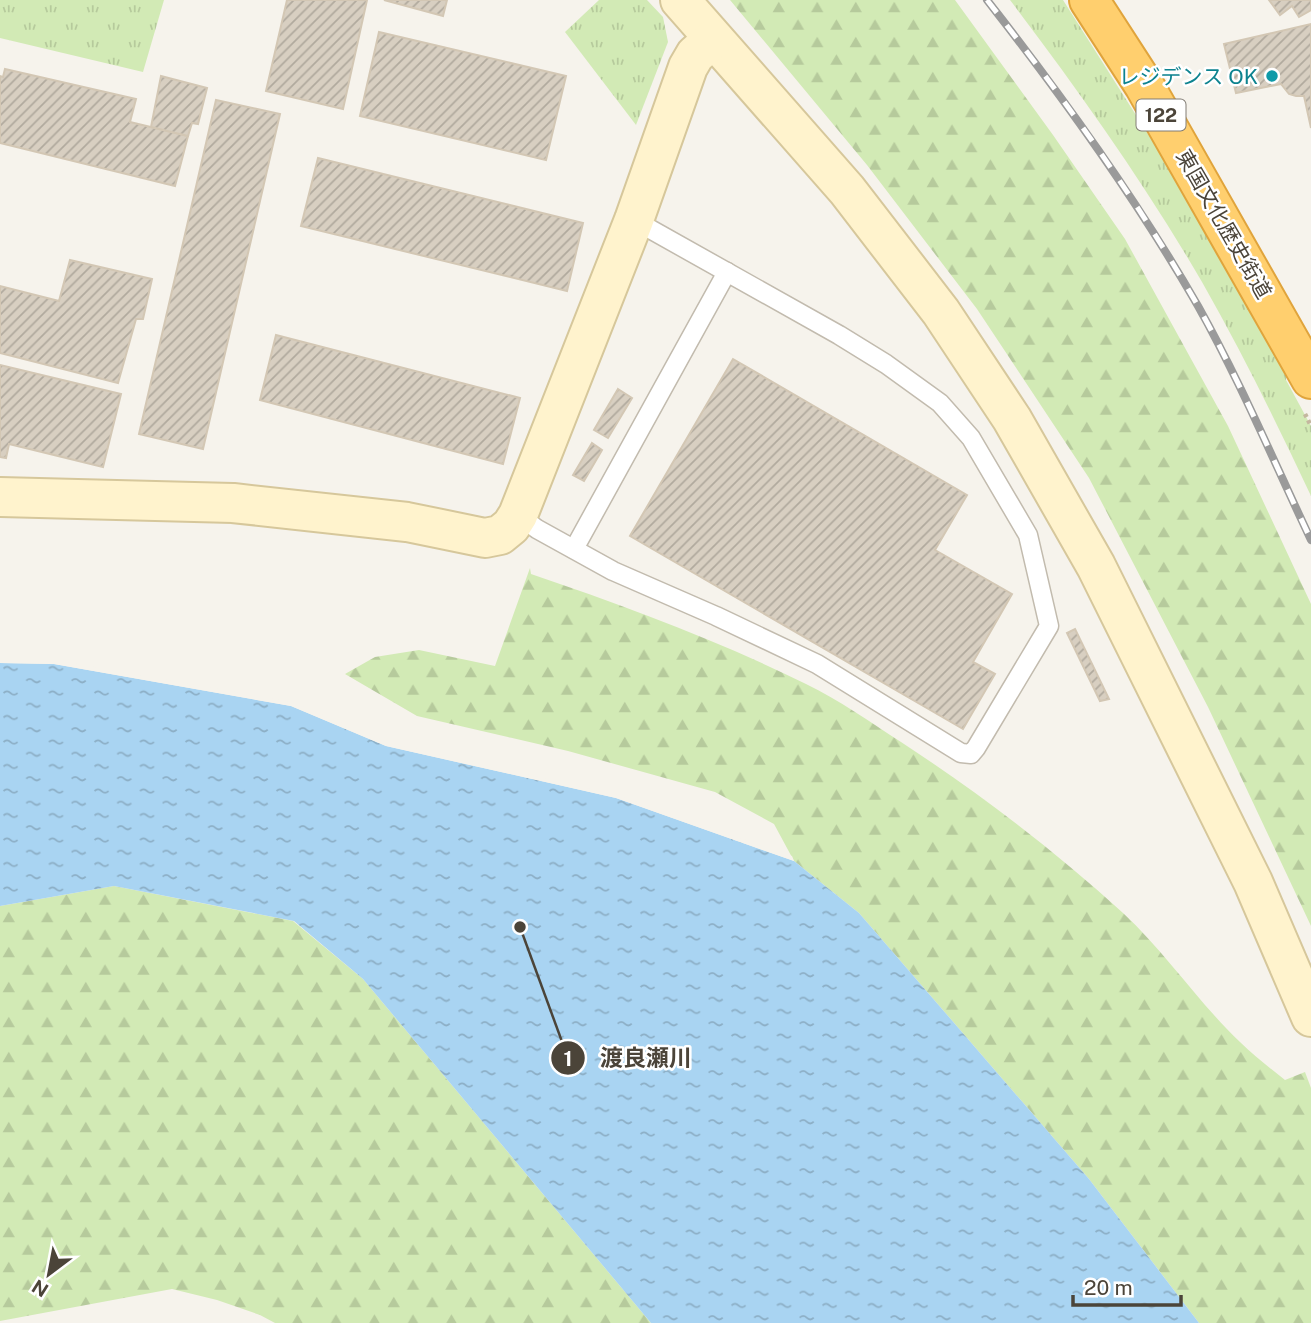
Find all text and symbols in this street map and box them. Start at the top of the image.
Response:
place label: レジデンス OK [1119,64,1258,89]
marker: レジデンス OK [1264,68,1280,84]
road number: 122 [1136,99,1186,130]
street label: 東国文化歴史街道 [1171,145,1277,303]
callout: 渡良瀬川 [551,1036,706,1080]
text: 渡良瀬川 [600,1044,692,1071]
text: 1 [564,1046,573,1071]
north arrow [14,1239,84,1309]
scale bar [1073,1264,1182,1308]
text: N [28,1275,52,1302]
text: 20 m [1084,1275,1133,1300]

